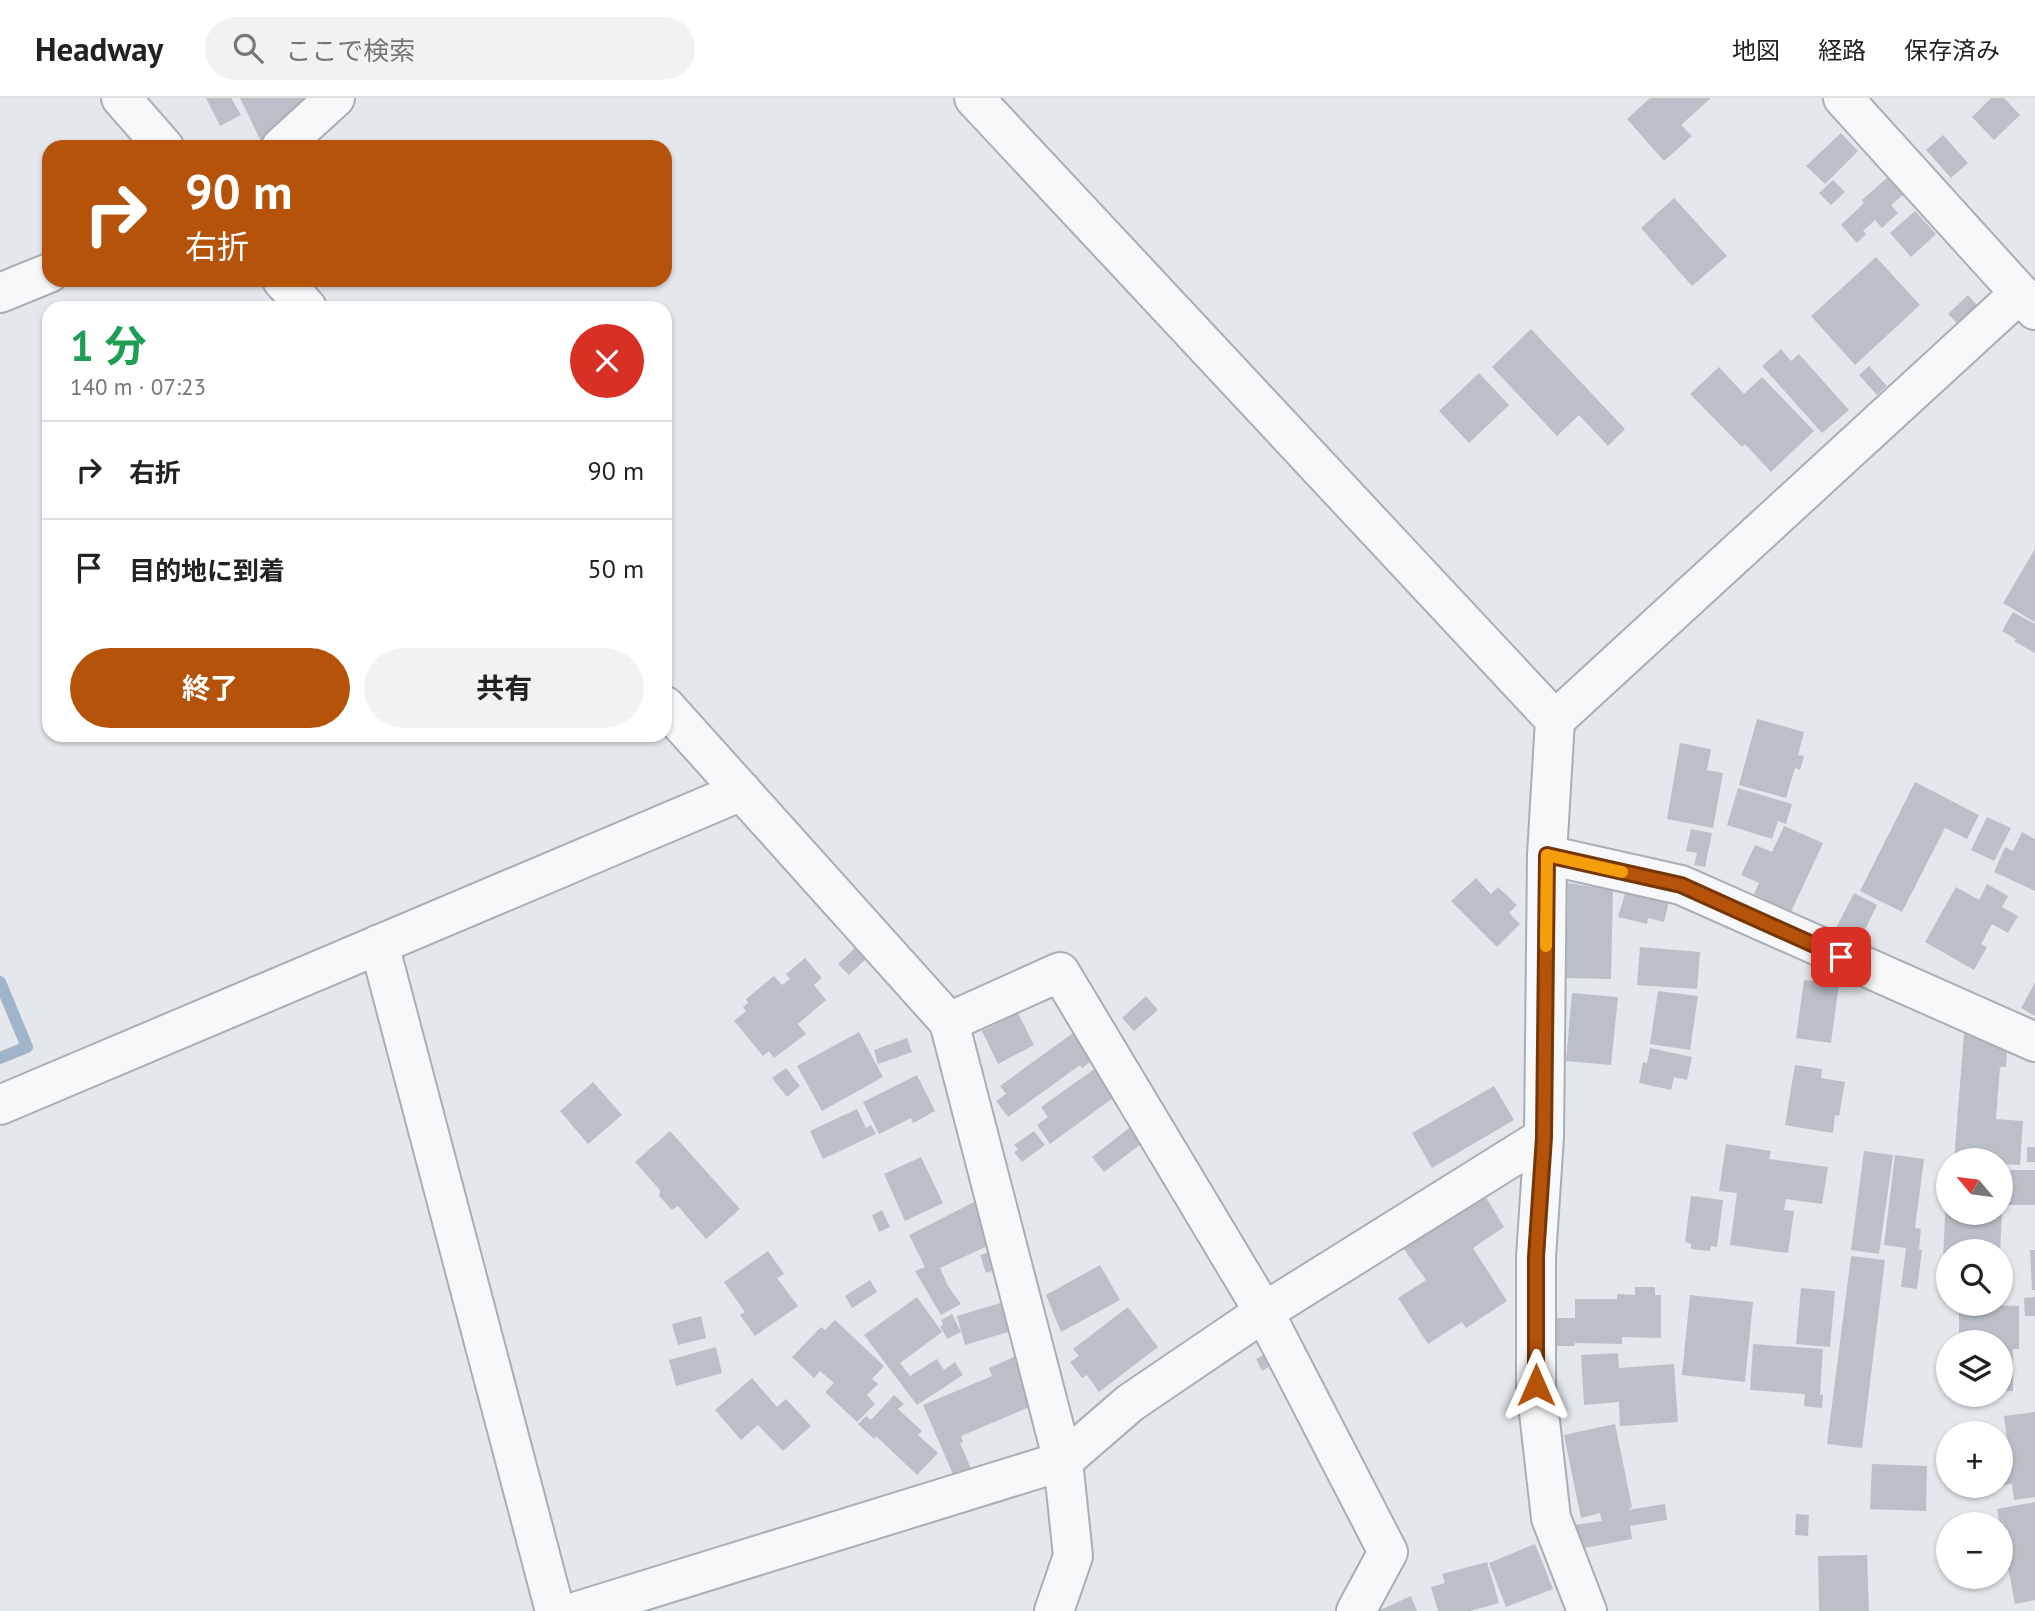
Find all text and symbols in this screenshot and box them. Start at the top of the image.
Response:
search box [205,17,695,80]
text: Headway [35,27,163,70]
icon: search [229,29,267,67]
text: ここで検索 [285,34,415,67]
text: 地図 [1732,35,1780,66]
text: 経路 [1818,35,1866,66]
text: 保存済み [1904,35,2000,66]
text: 90 m [185,159,292,223]
icon: right [70,168,161,259]
text: 右折 [185,225,249,267]
text: 1 分 [70,318,146,373]
button: close [570,324,644,398]
text: 140 m · 07:23 [70,372,206,401]
icon: right [70,451,108,489]
text: 90 m [588,454,644,487]
text: 右折 [129,456,181,489]
icon: arrive [70,549,108,587]
text: 50 m [588,552,644,585]
text: 目的地に到着 [129,554,285,587]
button: 終了 [70,648,350,728]
button: 共有 [364,648,644,728]
pin [1811,927,1871,987]
icon: arrive [1822,938,1860,976]
north arrow [1936,1148,2012,1225]
map controls [1936,1148,2013,1589]
button: search [1936,1239,2013,1316]
button: layers [1936,1330,2013,1407]
position arrow [1499,1348,1573,1422]
button: + [1936,1421,2013,1498]
button: − [1936,1512,2013,1589]

